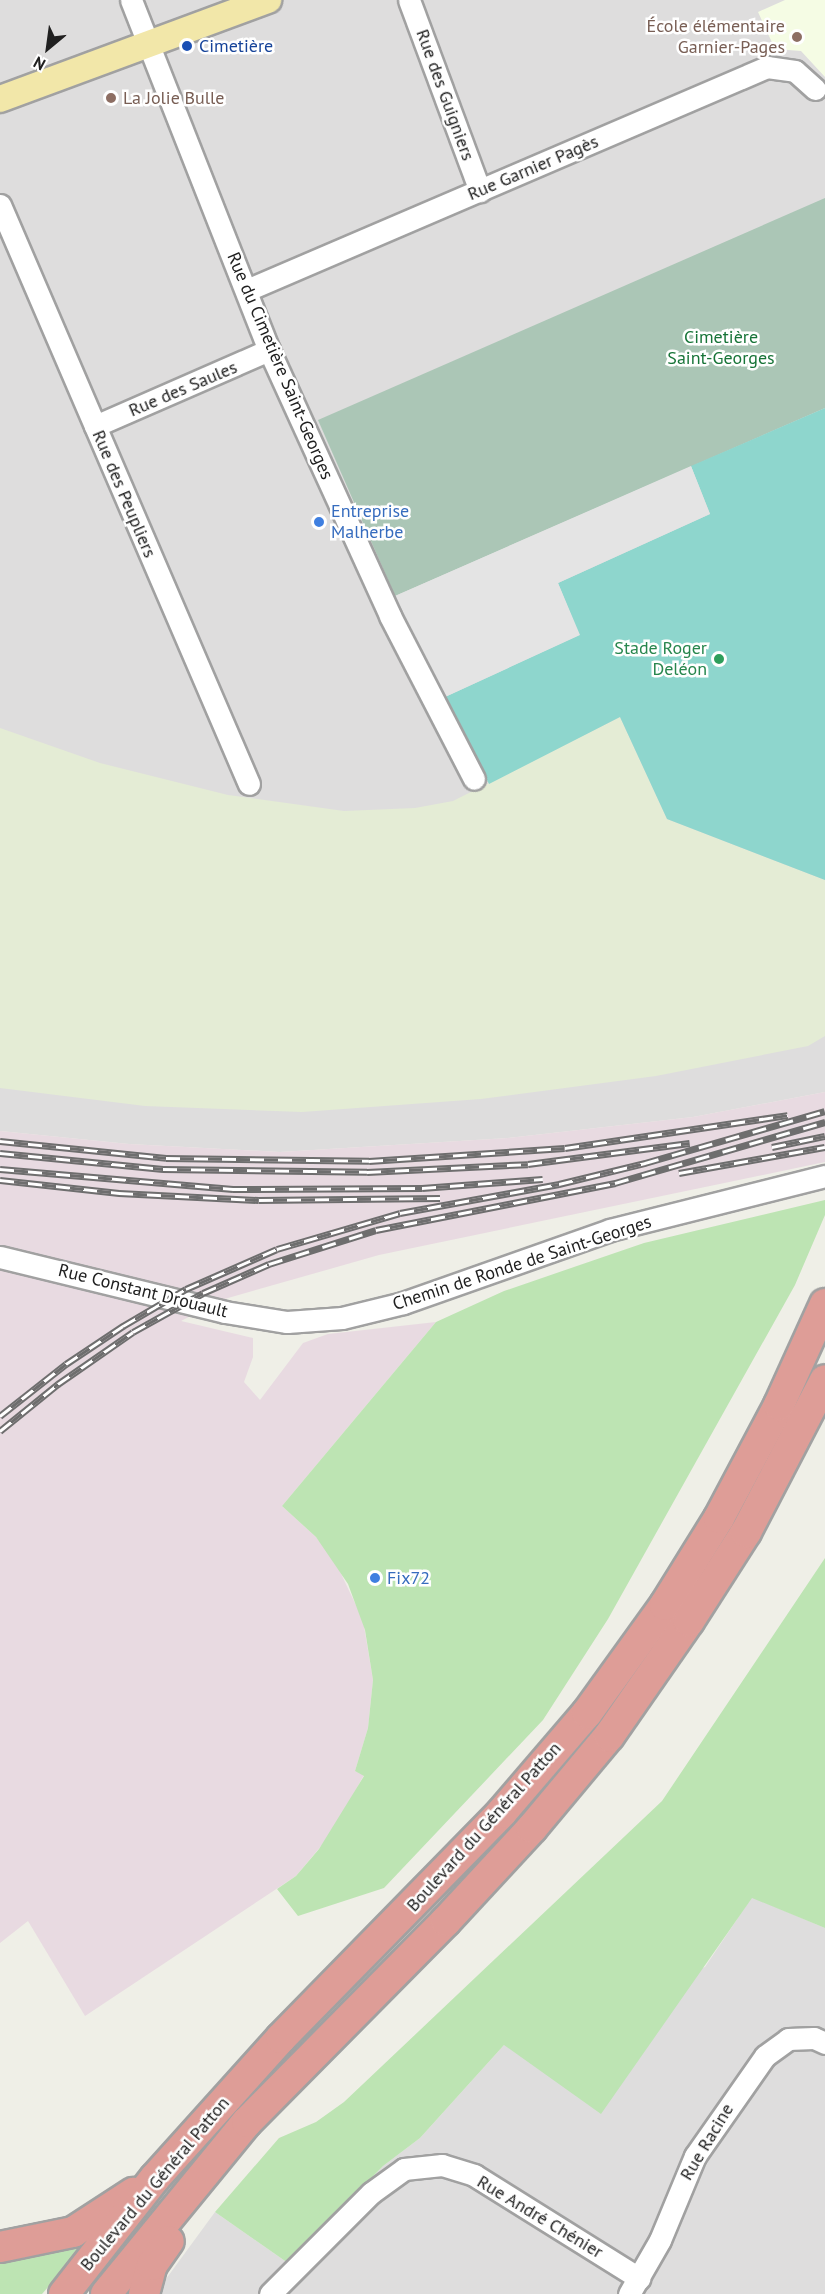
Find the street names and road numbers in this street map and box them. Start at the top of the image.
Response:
street label: Rue des Guigniers [411,26,479,164]
street label: Rue Garnier Pagès [464,131,602,205]
street label: Rue du Cimetière Saint-Georges [222,249,338,483]
street label: Rue des Saules [126,356,240,422]
street label: Rue des Peupliers [87,427,161,561]
street label: Chemin de Ronde de Saint-Georges [390,1211,654,1315]
street label: Rue Constant Drouault [56,1259,230,1323]
street label: Boulevard du Général Patton [402,1738,566,1916]
street label: Boulevard du Général Patton [76,2093,234,2275]
street label: Rue Racine [676,2100,738,2184]
street label: Rue André Chénier [473,2171,607,2263]

